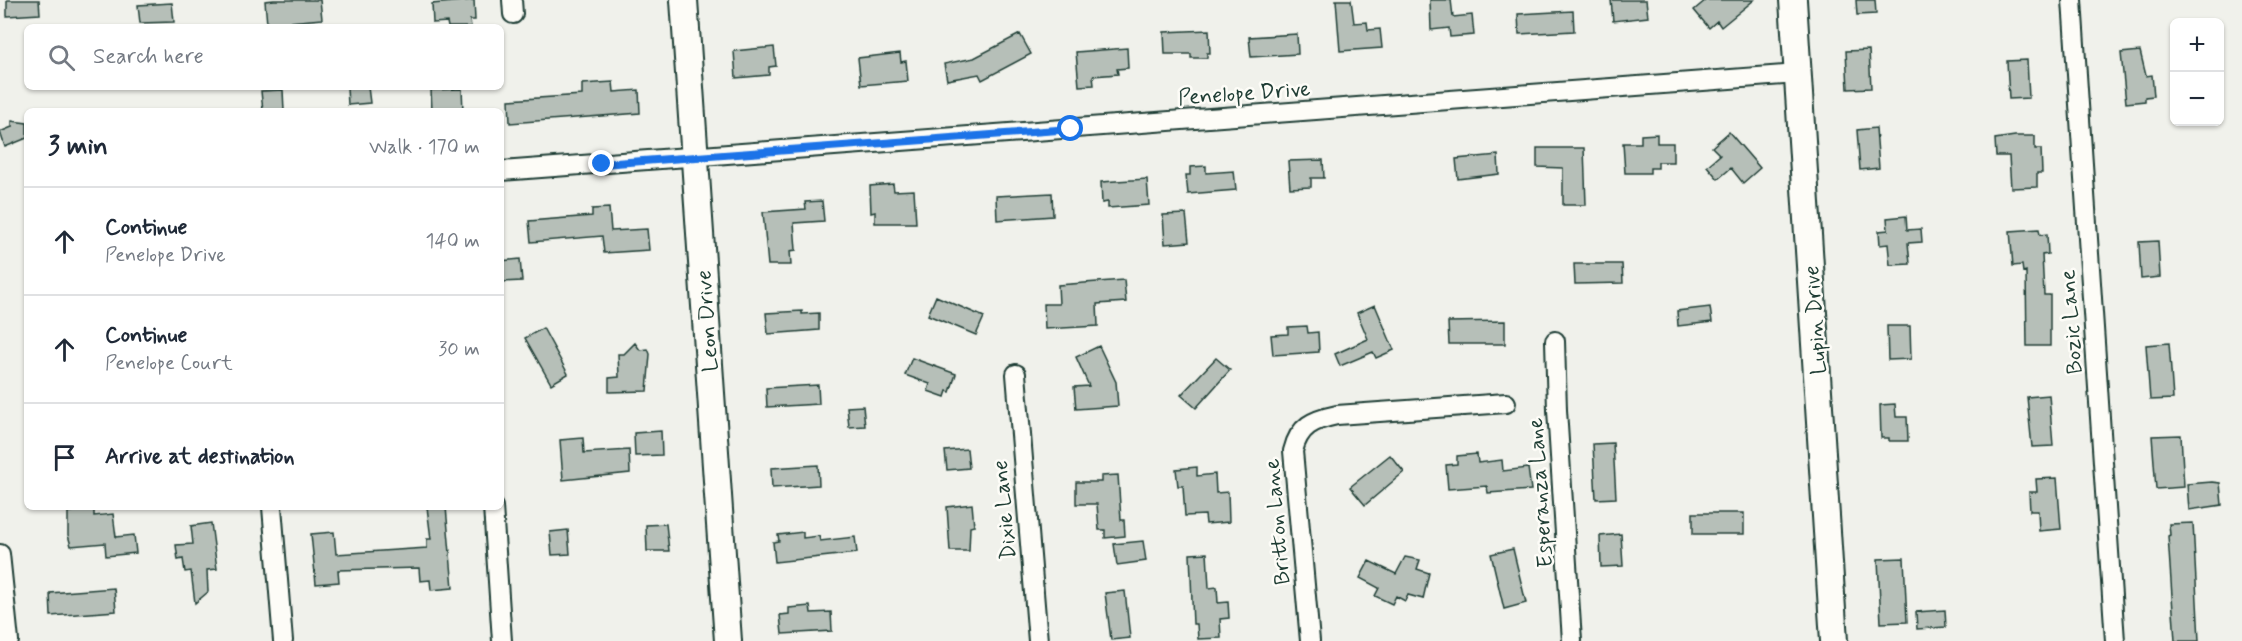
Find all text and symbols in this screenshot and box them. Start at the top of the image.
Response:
map controls [2170,18,2224,126]
button: + [2170,18,2224,72]
search box [24,24,504,90]
icon: search [45,41,78,74]
text: Search here [93,43,204,71]
button: − [2170,72,2224,126]
street label: Penelope Drive [1177,75,1311,113]
route start [1057,115,1083,141]
text: 3 min [48,130,108,164]
text: Walk · 170 m [369,134,480,161]
route end [588,150,614,176]
text: Continue [105,214,187,242]
icon: ahead [48,225,81,258]
text: 140 m [426,228,480,255]
text: Penelope Drive [105,242,226,269]
street label: Lupin Drive [1798,264,1834,375]
street label: Bozic Lane [2054,268,2090,375]
street label: Leon Drive [690,269,726,373]
text: Continue [105,322,187,350]
icon: ahead [48,333,81,366]
text: 30 m [438,336,480,363]
text: Penelope Court [105,350,233,377]
street label: Esperanza Lane [1522,417,1560,569]
icon: arrive [48,441,81,474]
text: Arrive at destination [105,443,295,471]
street label: Britton Lane [1259,458,1297,586]
street label: Dixie Lane [987,459,1023,561]

